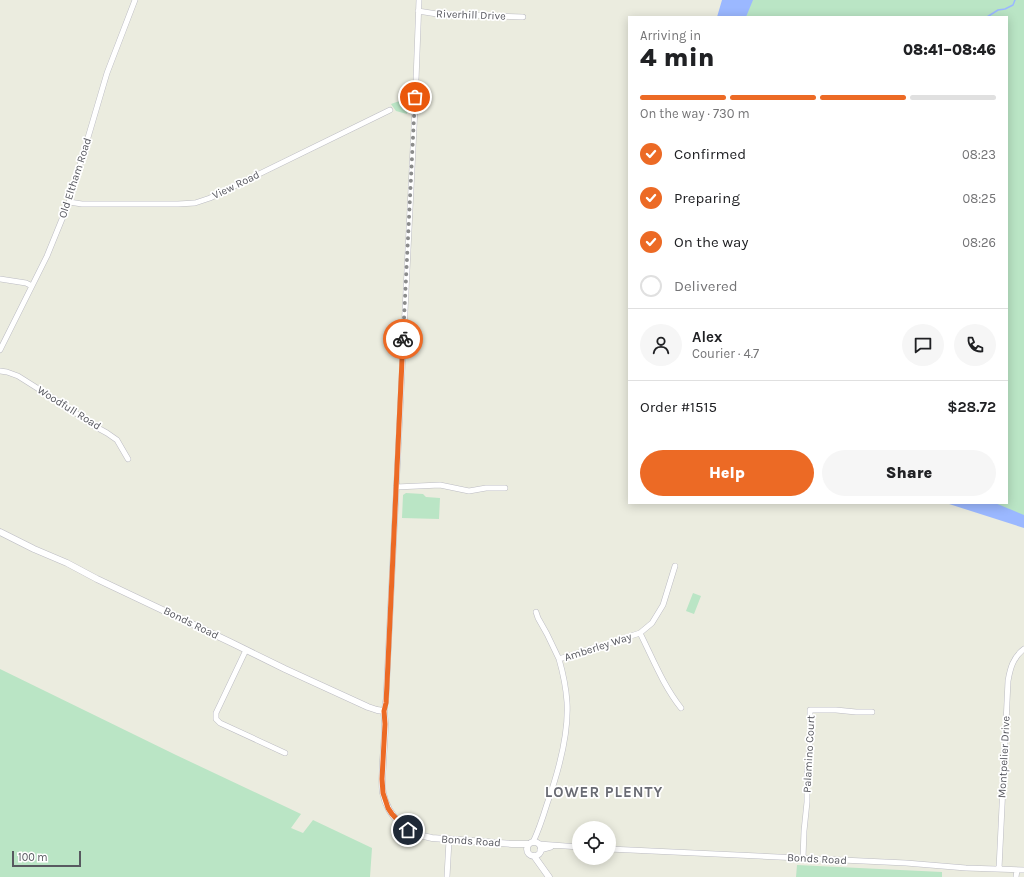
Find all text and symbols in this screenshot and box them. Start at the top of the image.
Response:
street label: Riverhill Drive [436,7,506,23]
text: Arriving in [640,28,701,43]
text: 08:41–08:46 [903,41,996,59]
text: 4 min [640,42,715,73]
pin [398,80,432,114]
icon: bag [404,86,426,108]
text: On the way · 730 m [640,106,750,121]
street label: Old Eltham Road [56,136,94,220]
icon: check [640,143,662,165]
text: Confirmed [674,145,746,163]
text: 08:23 [962,147,996,162]
street label: View Road [210,168,262,202]
icon: check [640,187,662,209]
text: Preparing [674,189,740,207]
text: 08:25 [962,191,996,206]
icon: check [640,231,662,253]
text: On the way [674,233,748,251]
text: 08:26 [962,235,996,250]
text: Delivered [674,277,738,295]
courier [383,319,423,359]
button: person [640,324,682,366]
button: chat [902,324,944,366]
button: phone [954,324,996,366]
icon: bike [392,328,414,350]
text: Alex [692,328,722,346]
text: Courier · 4.7 [692,346,759,361]
street label: Woodfull Road [35,383,103,433]
text: Order #1515 [640,398,717,416]
text: $28.72 [947,398,996,416]
button: Help [640,450,814,496]
button: Share [822,450,996,496]
street label: Bonds Road [161,604,221,642]
street label: Amberley Way [563,630,633,664]
street label: Palamino Court [800,715,818,793]
street label: Montpelier Drive [995,715,1013,799]
district label: LOWER PLENTY [545,783,663,801]
pin [391,813,425,847]
icon: home [397,819,419,841]
map controls [572,821,616,865]
button: locate [572,821,616,865]
street label: Bonds Road [441,832,501,850]
scale bar [12,849,81,868]
text: 100 m [18,851,48,864]
street label: Bonds Road [787,851,847,867]

